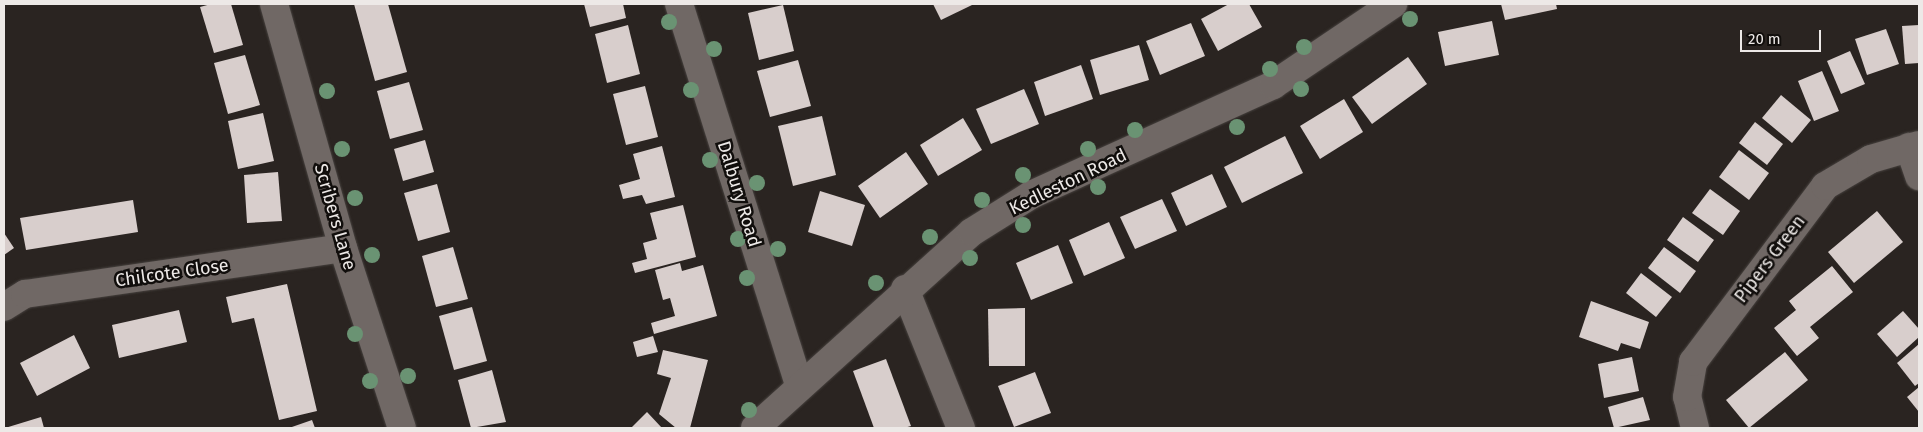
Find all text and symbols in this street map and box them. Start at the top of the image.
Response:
scale bar [1743,20,1824,52]
text: 20 m [1748,30,1781,48]
street label: Dalbury Road [713,138,765,250]
street label: Kedleston Road [1006,144,1130,220]
street label: Scribers Lane [309,161,361,273]
street label: Pipers Green [1730,211,1810,307]
street label: Chilcote Close [114,254,230,292]

